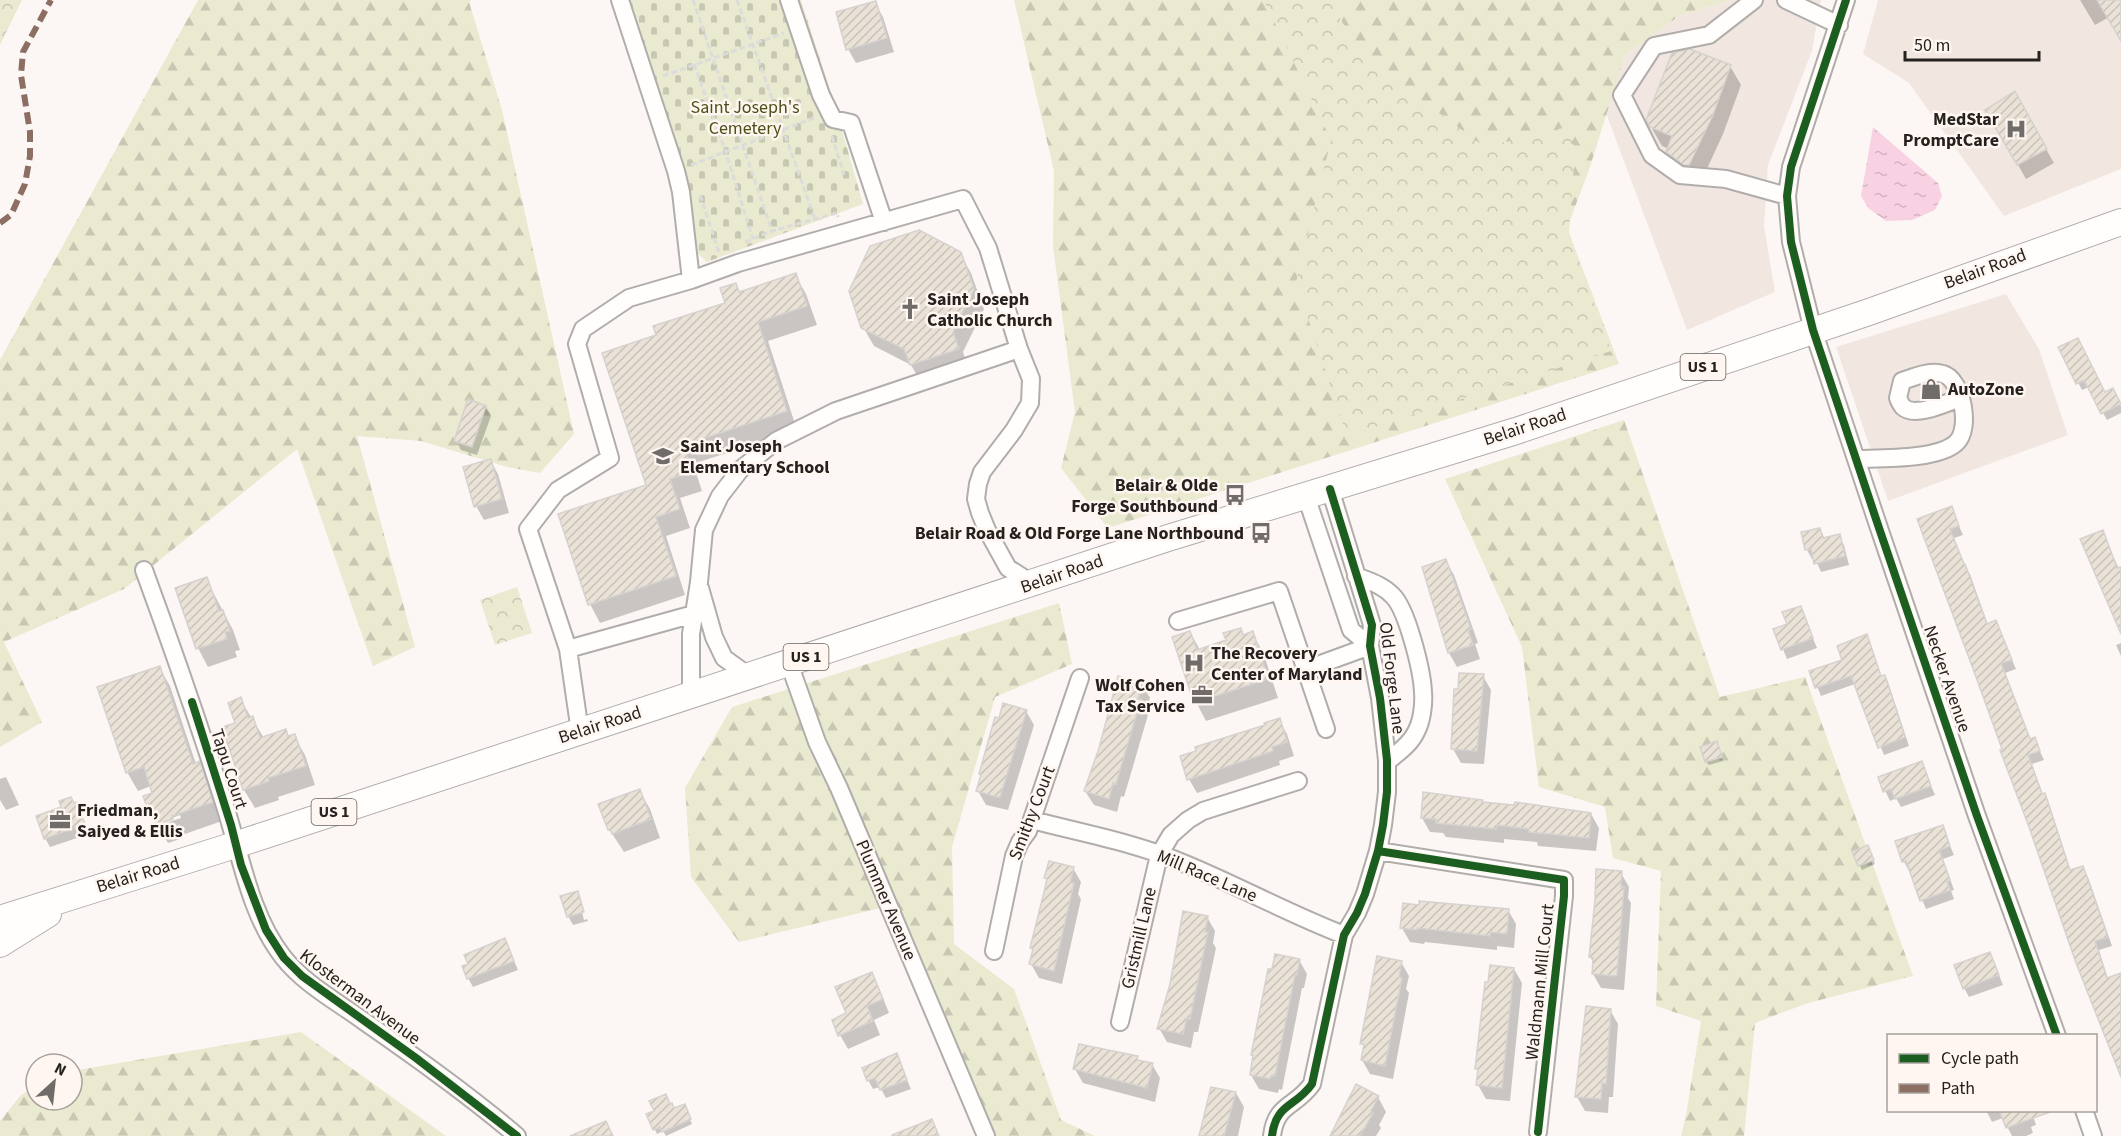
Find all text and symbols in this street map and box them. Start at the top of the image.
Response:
scale bar [1905,24,2038,62]
text: 50 m [1914,33,1950,58]
park label: Saint Joseph's Cemetery [691,95,799,141]
place label: MedStar PromptCare [1903,107,2000,153]
hospital icon: MedStar PromptCare [2004,117,2028,141]
street label: Belair Road [1940,243,2030,295]
place label: Saint Joseph Catholic Church [927,287,1053,333]
church icon: Saint Joseph Catholic Church [898,297,922,321]
road number: US 1 [1680,354,1726,380]
shop icon: AutoZone [1919,377,1943,401]
place label: AutoZone [1947,377,2024,402]
street label: Belair Road [1480,402,1570,452]
place label: Saint Joseph Elementary School [680,434,830,480]
school or university icon: Saint Joseph Elementary School [651,444,675,468]
place label: Belair & Olde Forge Southbound [1071,473,1218,519]
bus stop icon: Belair & Olde Forge Southbound [1223,483,1247,507]
place label: Belair Road & Old Forge Lane Northbound [915,521,1244,546]
bus stop icon: Belair Road & Old Forge Lane Northbound [1249,521,1273,545]
street label: Belair Road [1017,548,1107,600]
street label: Old Forge Lane [1373,621,1411,735]
street label: Necker Avenue [1917,622,1977,736]
place label: The Recovery Center of Maryland [1211,641,1363,687]
road number: US 1 [784,644,828,670]
hospital icon: The Recovery Center of Maryland [1182,651,1206,675]
place label: Wolf Cohen Tax Service [1095,673,1185,719]
office icon: Wolf Cohen Tax Service [1190,683,1214,707]
street label: Belair Road [555,700,645,750]
street label: Tapu Court [204,726,254,812]
street label: Smithy Court [1003,762,1061,864]
place label: Friedman, Saiyed & Ellis [77,798,183,844]
road number: US 1 [312,799,356,825]
office icon: Friedman, Saiyed & Ellis [48,808,72,832]
street label: Plummer Avenue [849,836,923,964]
street label: Mill Race Lane [1153,844,1261,908]
street label: Belair Road [93,850,183,900]
street label: Gristmill Lane [1115,885,1163,991]
street label: Waldmann Mill Court [1519,902,1561,1062]
street label: Klosterman Avenue [294,943,426,1051]
legend [1887,1034,2097,1112]
text: Cycle path [1941,1046,2019,1071]
north arrow [24,1052,84,1112]
text: N [51,1057,70,1082]
text: Path [1941,1076,1975,1101]

